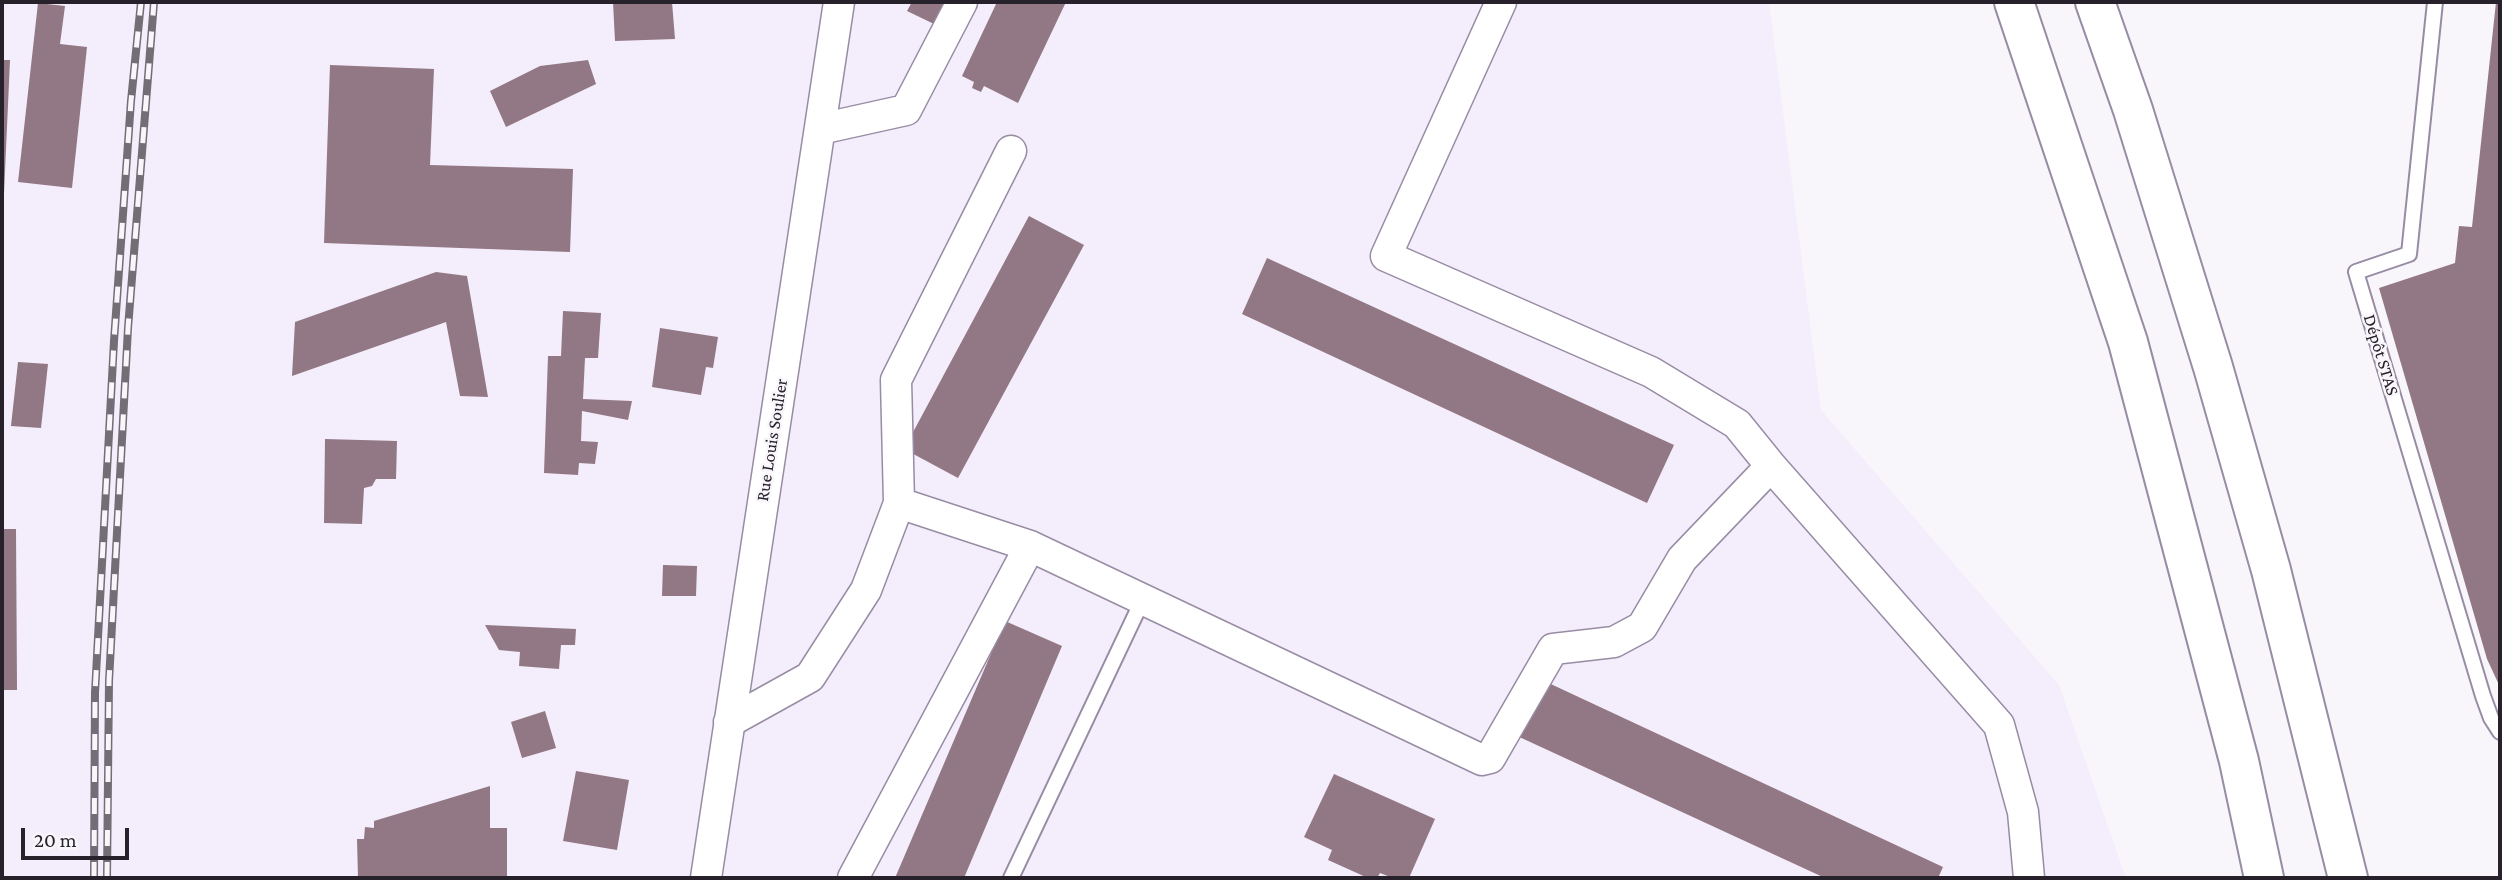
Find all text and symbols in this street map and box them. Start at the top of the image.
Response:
street label: Dépôt STAS [2358,312,2404,398]
street label: Rue Louis Soulier [752,377,792,503]
scale bar [24,814,133,858]
text: 20 m [34,828,77,852]

